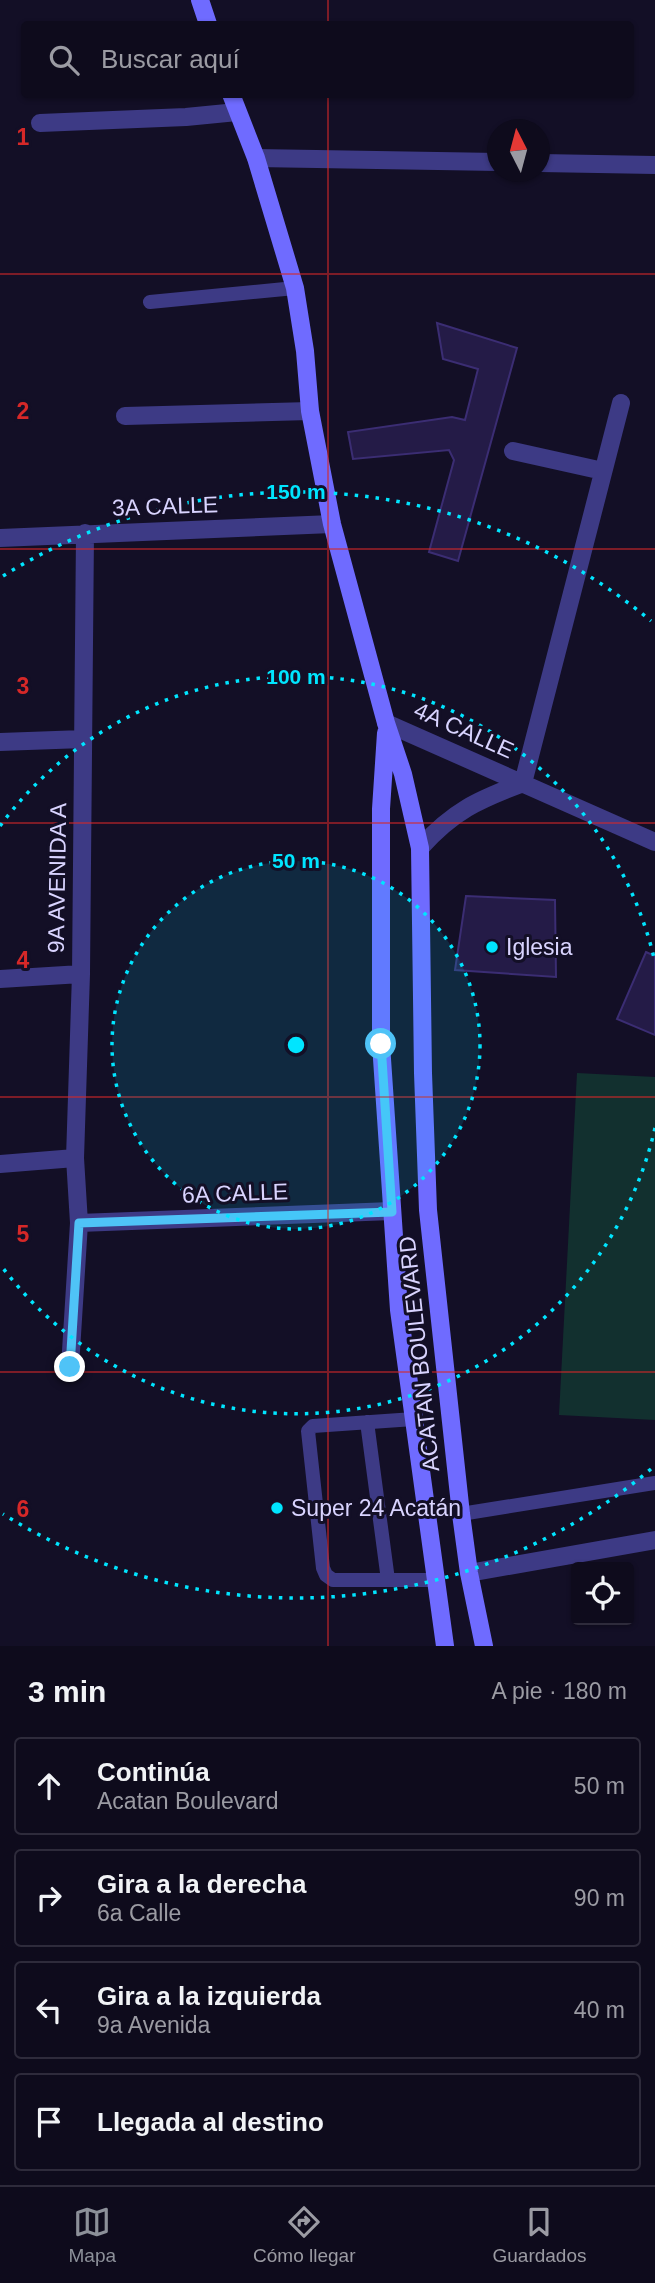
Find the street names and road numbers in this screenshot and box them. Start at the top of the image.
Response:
street label: 3A CALLE [112,491,218,521]
street label: 4A CALLE [410,697,518,763]
street label: 9A AVENIDA A [43,802,71,953]
street label: 6A CALLE [182,1178,288,1208]
street label: ACATAN BOULEVARD [394,1235,444,1473]

